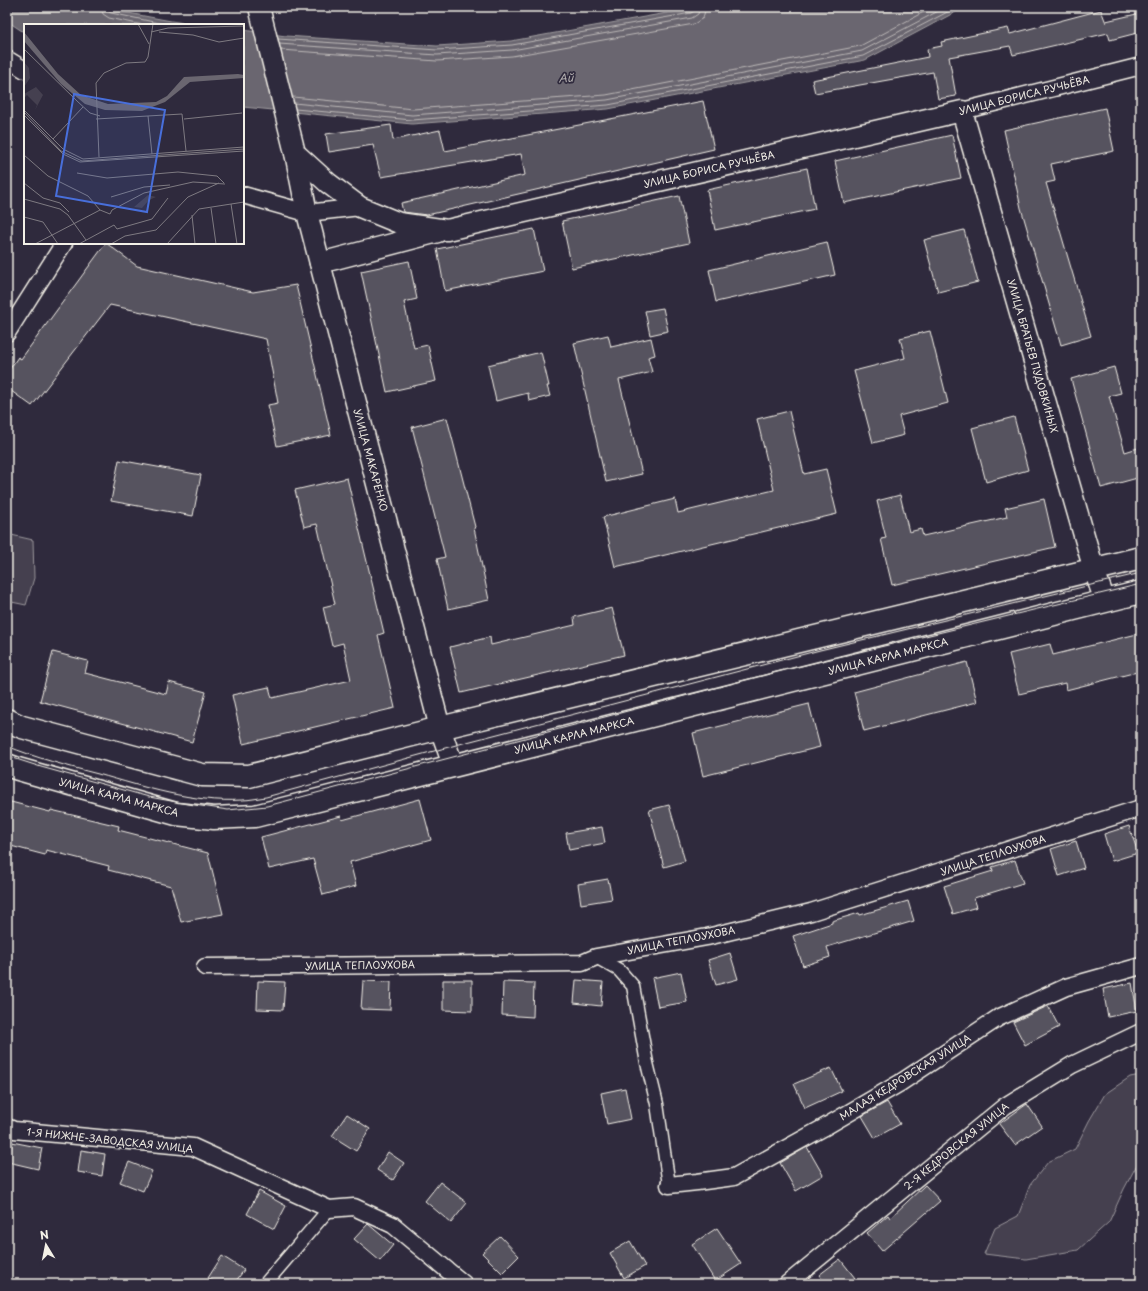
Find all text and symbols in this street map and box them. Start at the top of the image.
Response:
inset map [24,24,244,244]
water label: Ай [558,68,576,87]
street label: УЛИЦА БОРИСА РУЧЬЁВА [957,71,1091,118]
street label: УЛИЦА БОРИСА РУЧЬЁВА [642,146,776,191]
street label: УЛИЦА БРАТЬЕВ ПУДОВКИНЫХ [1004,277,1063,435]
street label: УЛИЦА МАКАРЕНКО [351,407,392,513]
street label: УЛИЦА КАРЛА МАРКСА [826,633,950,678]
street label: УЛИЦА КАРЛА МАРКСА [512,712,636,757]
street label: УЛИЦА КАРЛА МАРКСА [58,773,181,820]
street label: УЛИЦА ТЕПЛОУХОВА [938,830,1047,879]
street label: УЛИЦА ТЕПЛОУХОВА [626,922,736,957]
street label: УЛИЦА ТЕПЛОУХОВА [305,956,415,973]
street label: МАЛАЯ КЕДРОВСКАЯ УЛИЦА [836,1030,974,1123]
street label: 2-Я КЕДРОВСКАЯ УЛИЦА [900,1098,1012,1193]
street label: 1-Я НИЖНЕ-ЗАВОДСКАЯ УЛИЦА [26,1123,195,1156]
north arrow [26,1225,66,1265]
text: N [38,1225,50,1244]

